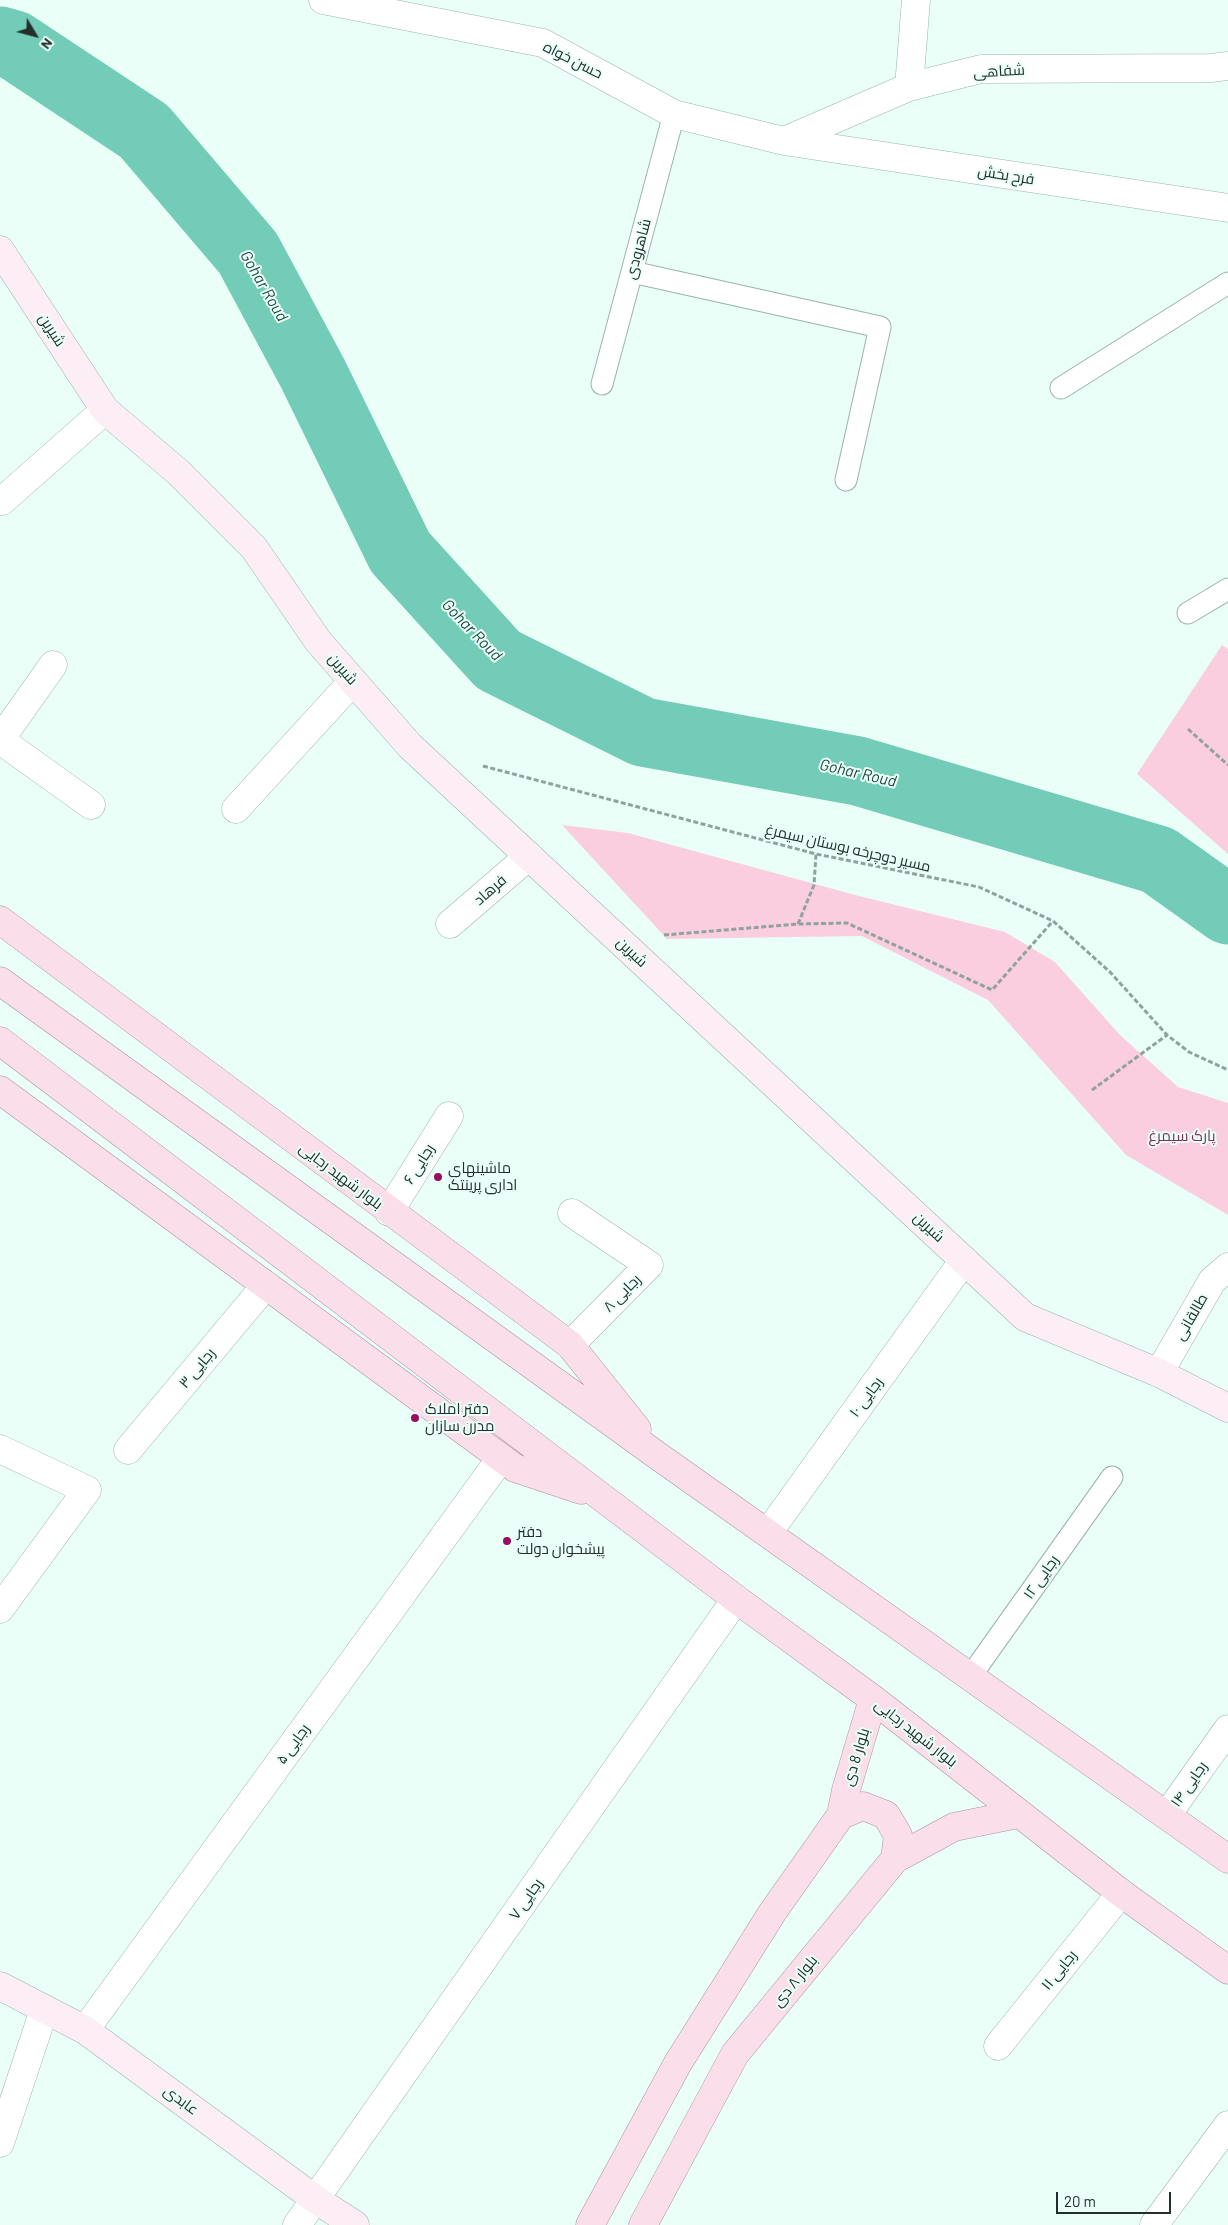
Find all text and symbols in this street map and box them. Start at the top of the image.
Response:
north arrow [10,10,60,60]
text: N [38,35,57,53]
street label: حسن خواه [540,37,606,83]
street label: شفاهی [973,61,1025,81]
street label: فرح بخش [976,162,1036,188]
street label: شاهرودی [621,217,655,281]
water label: Gohar Roud [236,247,292,325]
street label: شیرین [35,310,69,350]
water label: Gohar Roud [438,595,506,665]
street label: شیرین [324,650,362,688]
water label: Gohar Roud [818,755,898,791]
street label: مسیر دوچرخه بوستان سیمرغ [763,820,933,876]
street label: فرهاد [470,871,510,909]
street label: شیرین [613,933,651,971]
park label: پارک سیمرغ [1149,1127,1215,1145]
street label: بلوار شهید رجایی [296,1139,386,1213]
street label: رجایی ۶ [400,1141,438,1187]
place label: ماشینهای اداری پرینتک [448,1159,517,1194]
marker: ماشینهای اداری پرینتک [432,1171,444,1183]
street label: شیرین [910,1208,948,1246]
street label: رجایی ۸ [599,1270,645,1316]
street label: طالقانی [1170,1290,1212,1344]
street label: رجایی ۳ [175,1344,219,1392]
street label: رجایی ۱۰ [845,1373,887,1421]
place label: دفتر املاک مدرن سازان [425,1400,494,1435]
marker: دفتر املاک مدرن سازان [409,1412,421,1424]
place label: دفتر پیشخوان دولت [517,1523,605,1558]
marker: دفتر پیشخوان دولت [501,1535,513,1547]
street label: رجایی ۱۲ [1019,1552,1063,1602]
street label: بلوار شهید رجایی [871,1695,961,1771]
street label: رجایی ۵ [272,1720,314,1768]
street label: بلوار 8 دی [839,1726,873,1788]
street label: رجایی ۱۴ [1167,1758,1211,1810]
street label: رجایی ۷ [505,1875,547,1923]
street label: رجایی ۱۱ [1037,1946,1081,1994]
street label: بلوار ۸ دی [769,1952,821,2010]
street label: عابدی [160,2081,202,2119]
scale bar [1058,2182,1173,2214]
text: 20 m [1064,2192,1096,2210]

